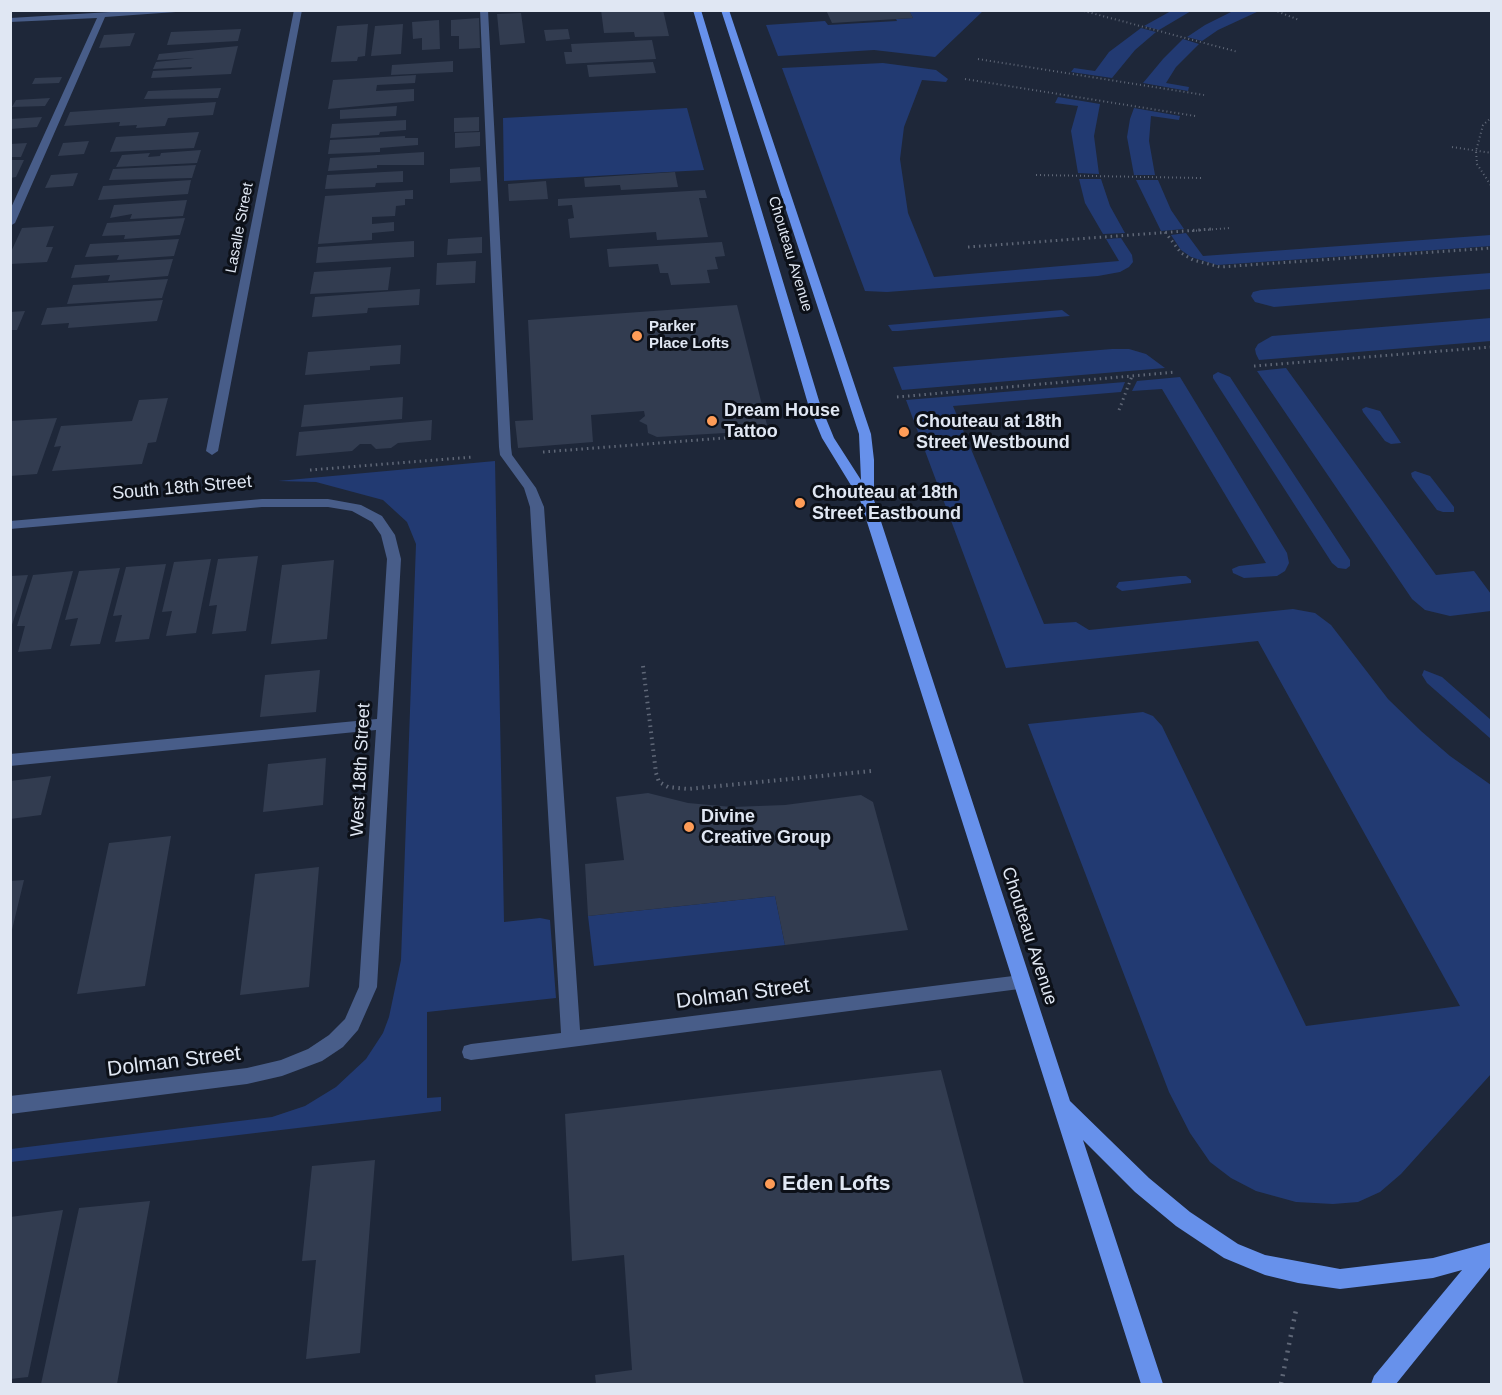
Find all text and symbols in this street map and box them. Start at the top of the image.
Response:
street label: Lasalle Street [222,181,258,275]
street label: Chouteau Avenue [764,194,816,314]
place label: Parker Place Lofts [649,318,729,353]
marker: Parker Place Lofts [630,329,644,343]
place label: Dream House Tattoo [724,400,840,442]
place label: Chouteau at 18th Street Westbound [916,411,1070,454]
marker: Dream House Tattoo [705,414,719,428]
marker: Chouteau at 18th Street Westbound [897,425,911,439]
street label: South 18th Street [111,471,253,505]
place label: Chouteau at 18th Street Eastbound [812,482,961,524]
marker: Chouteau at 18th Street Eastbound [793,496,807,510]
street label: West 18th Street [347,703,375,837]
place label: Divine Creative Group [701,806,831,848]
marker: Divine Creative Group [682,820,696,834]
street label: Chouteau Avenue [997,864,1061,1008]
street label: Dolman Street [675,973,811,1015]
street label: Dolman Street [106,1041,242,1083]
place label: Eden Lofts [782,1171,890,1197]
marker: Eden Lofts [763,1177,777,1191]

